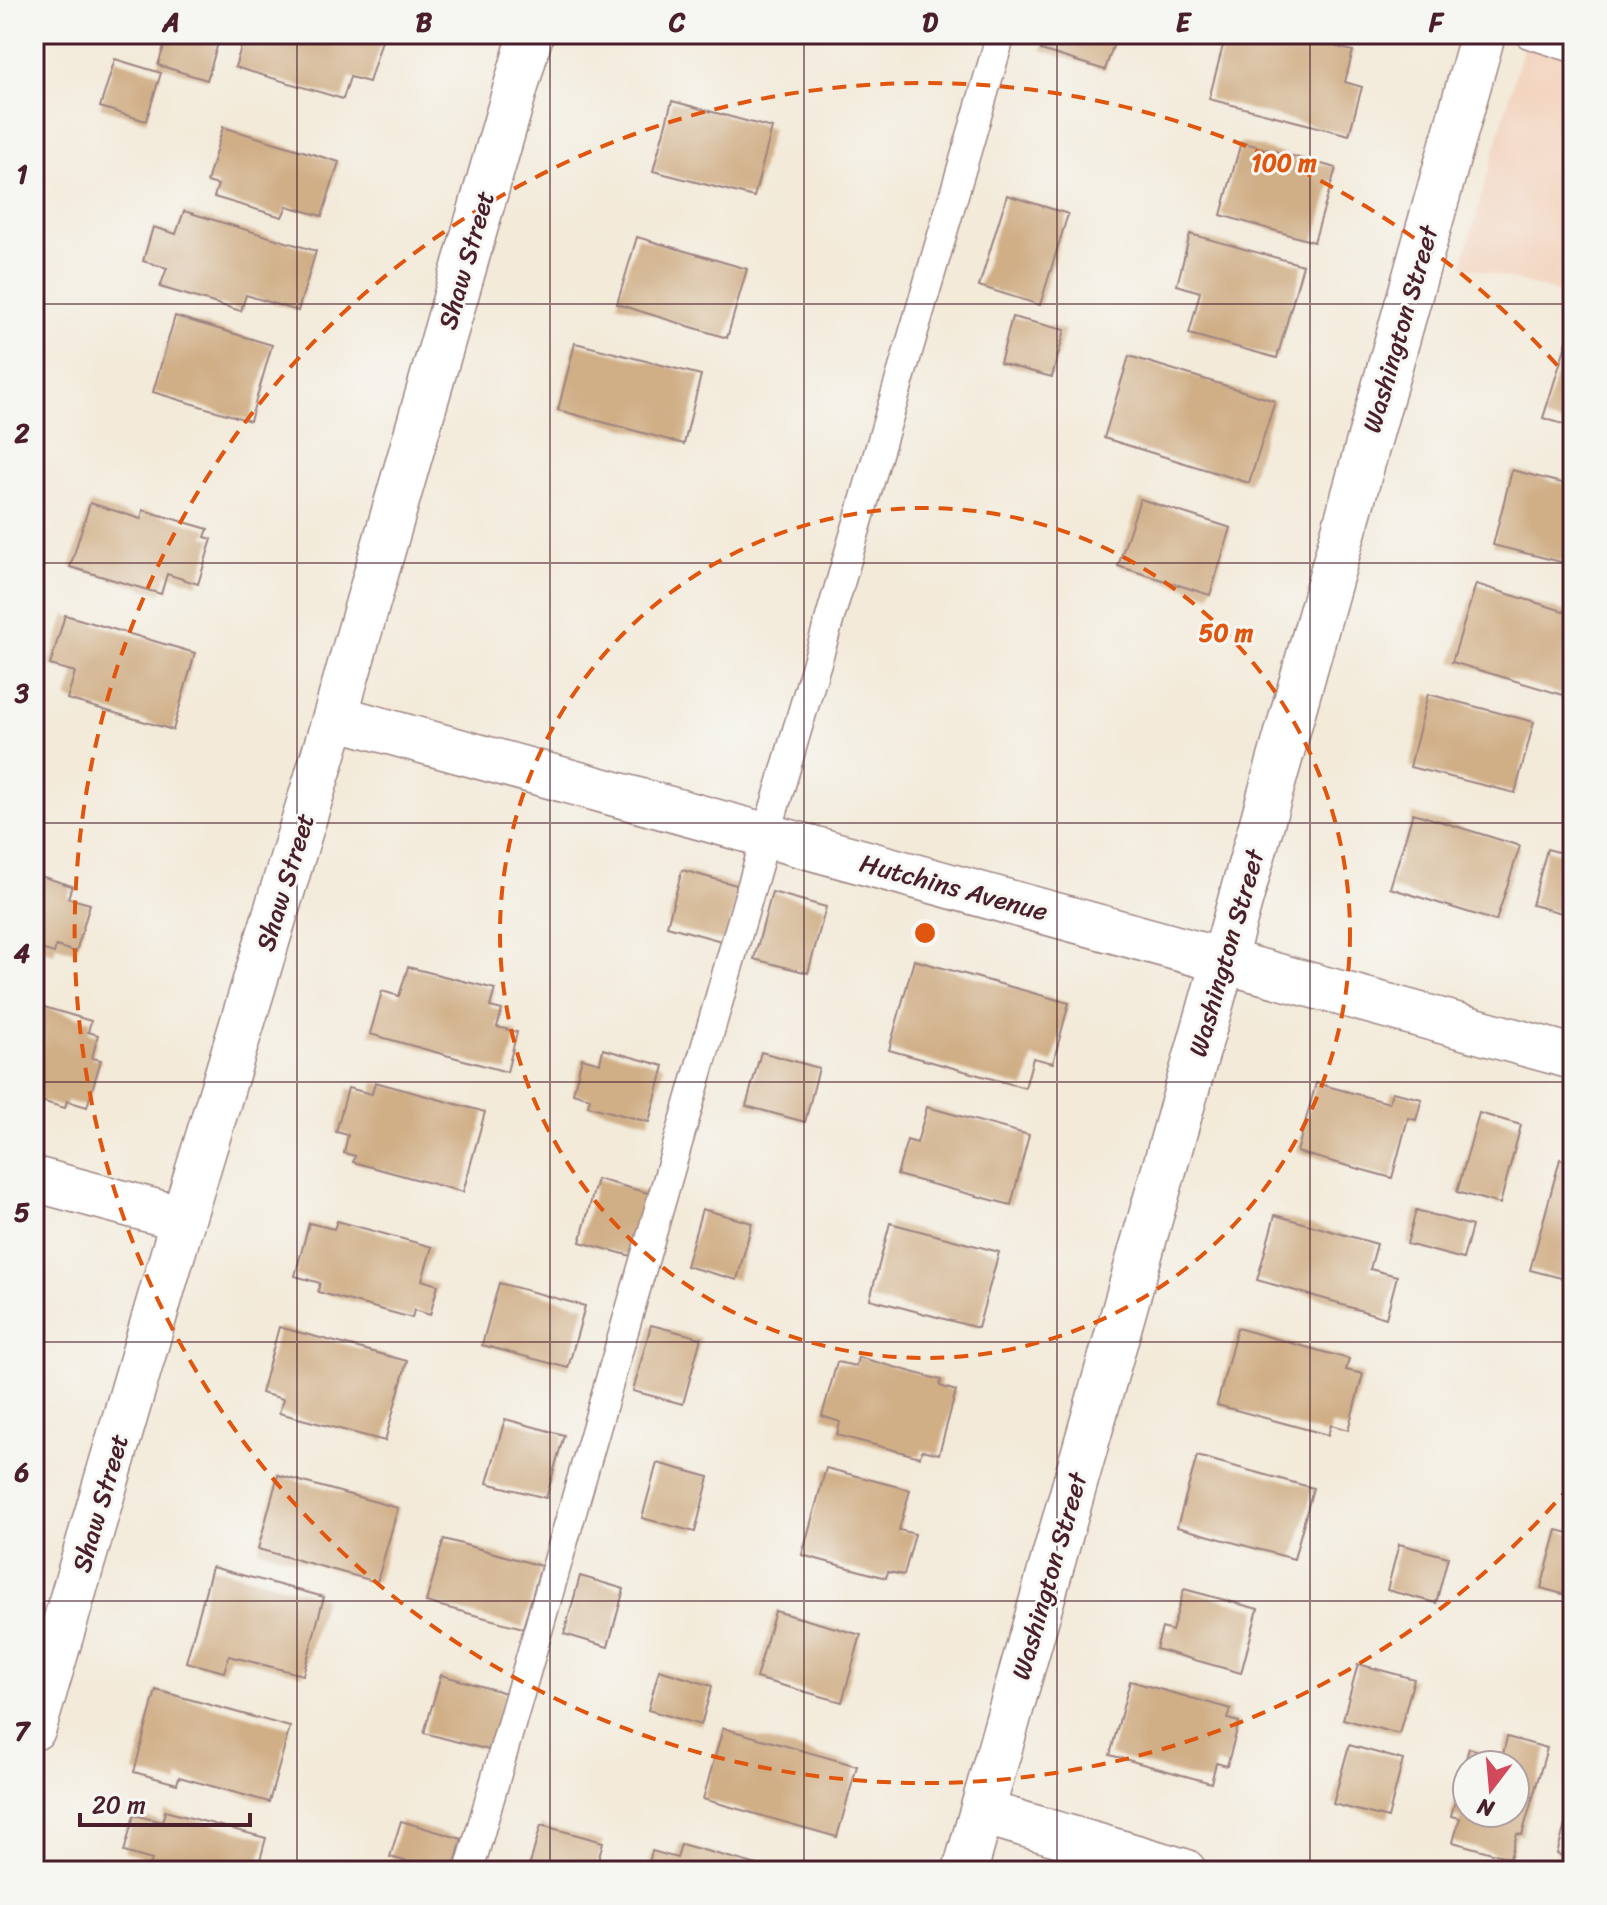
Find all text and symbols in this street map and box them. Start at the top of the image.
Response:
text: A [161,0,180,45]
text: B [416,0,433,45]
text: C [668,0,686,45]
text: D [922,0,938,45]
text: E [1176,0,1193,45]
text: F [1428,0,1445,45]
text: 100 m [1251,142,1317,184]
text: 1 [16,151,28,197]
street label: Shaw Street [424,185,508,335]
street label: Washington Street [1348,218,1452,438]
text: 2 [13,410,30,456]
text: 50 m [1199,612,1254,654]
text: 3 [14,670,30,716]
street label: Shaw Street [242,807,328,957]
street label: Hutchins Avenue [855,840,1053,934]
street label: Washington Street [1174,842,1278,1062]
centre of rings [911,919,939,947]
text: 4 [14,930,30,976]
text: 5 [14,1189,30,1235]
street label: Shaw Street [58,1428,142,1578]
text: 6 [14,1449,30,1495]
street label: Washington Street [997,1465,1101,1685]
text: 7 [15,1708,32,1754]
north arrow [1451,1749,1531,1829]
scale bar [80,1777,250,1827]
text: 20 m [92,1784,146,1826]
text: N [1472,1787,1499,1829]

